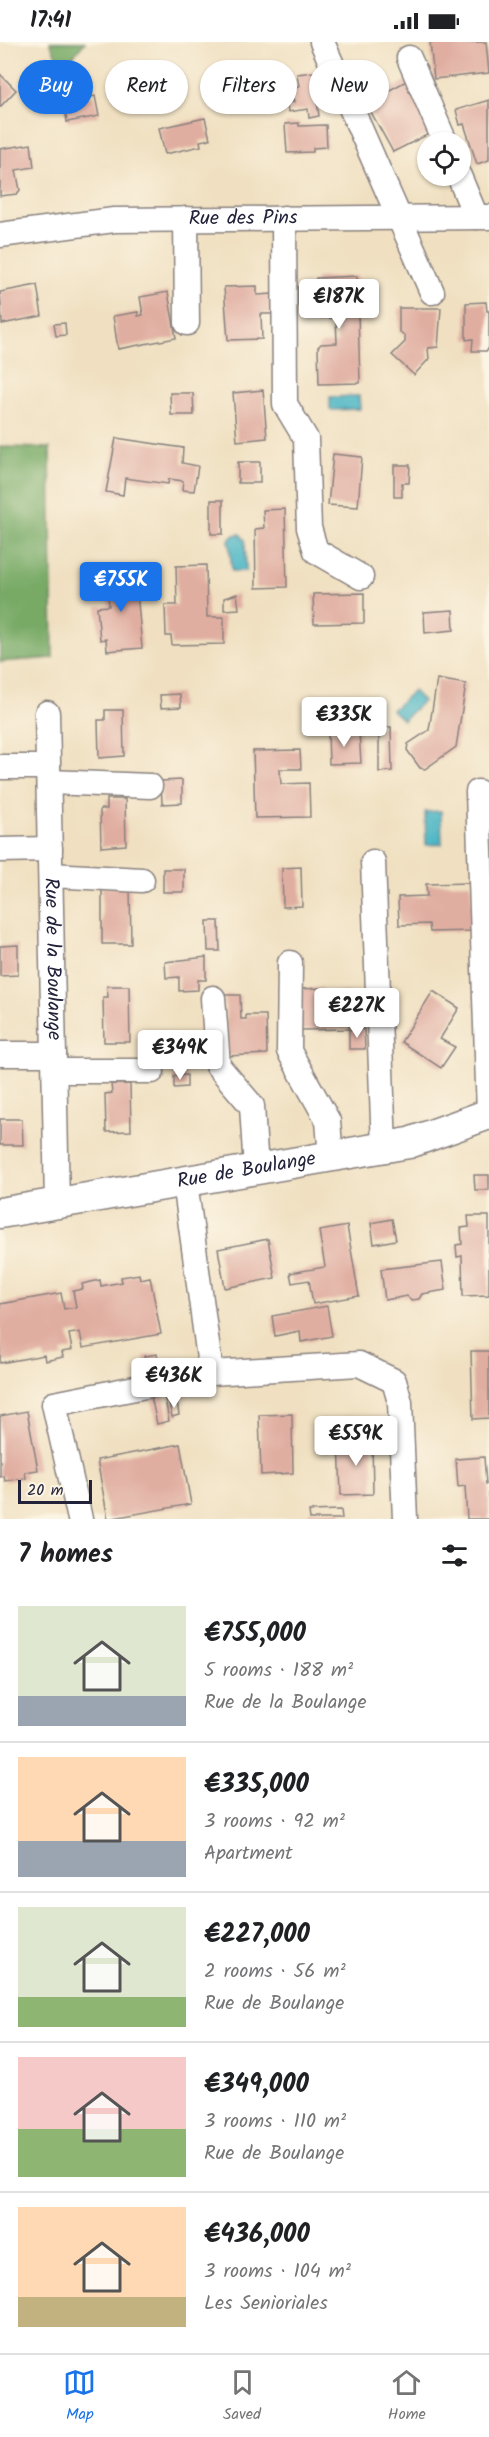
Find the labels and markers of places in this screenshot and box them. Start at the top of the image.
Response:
pin: €187K [297,279,381,330]
pin: €755K [79,562,163,613]
pin: €335K [302,697,386,748]
pin: €227K [315,988,399,1039]
pin: €349K [138,1030,222,1081]
pin: €436K [132,1358,216,1409]
pin: €559K [314,1416,398,1467]

